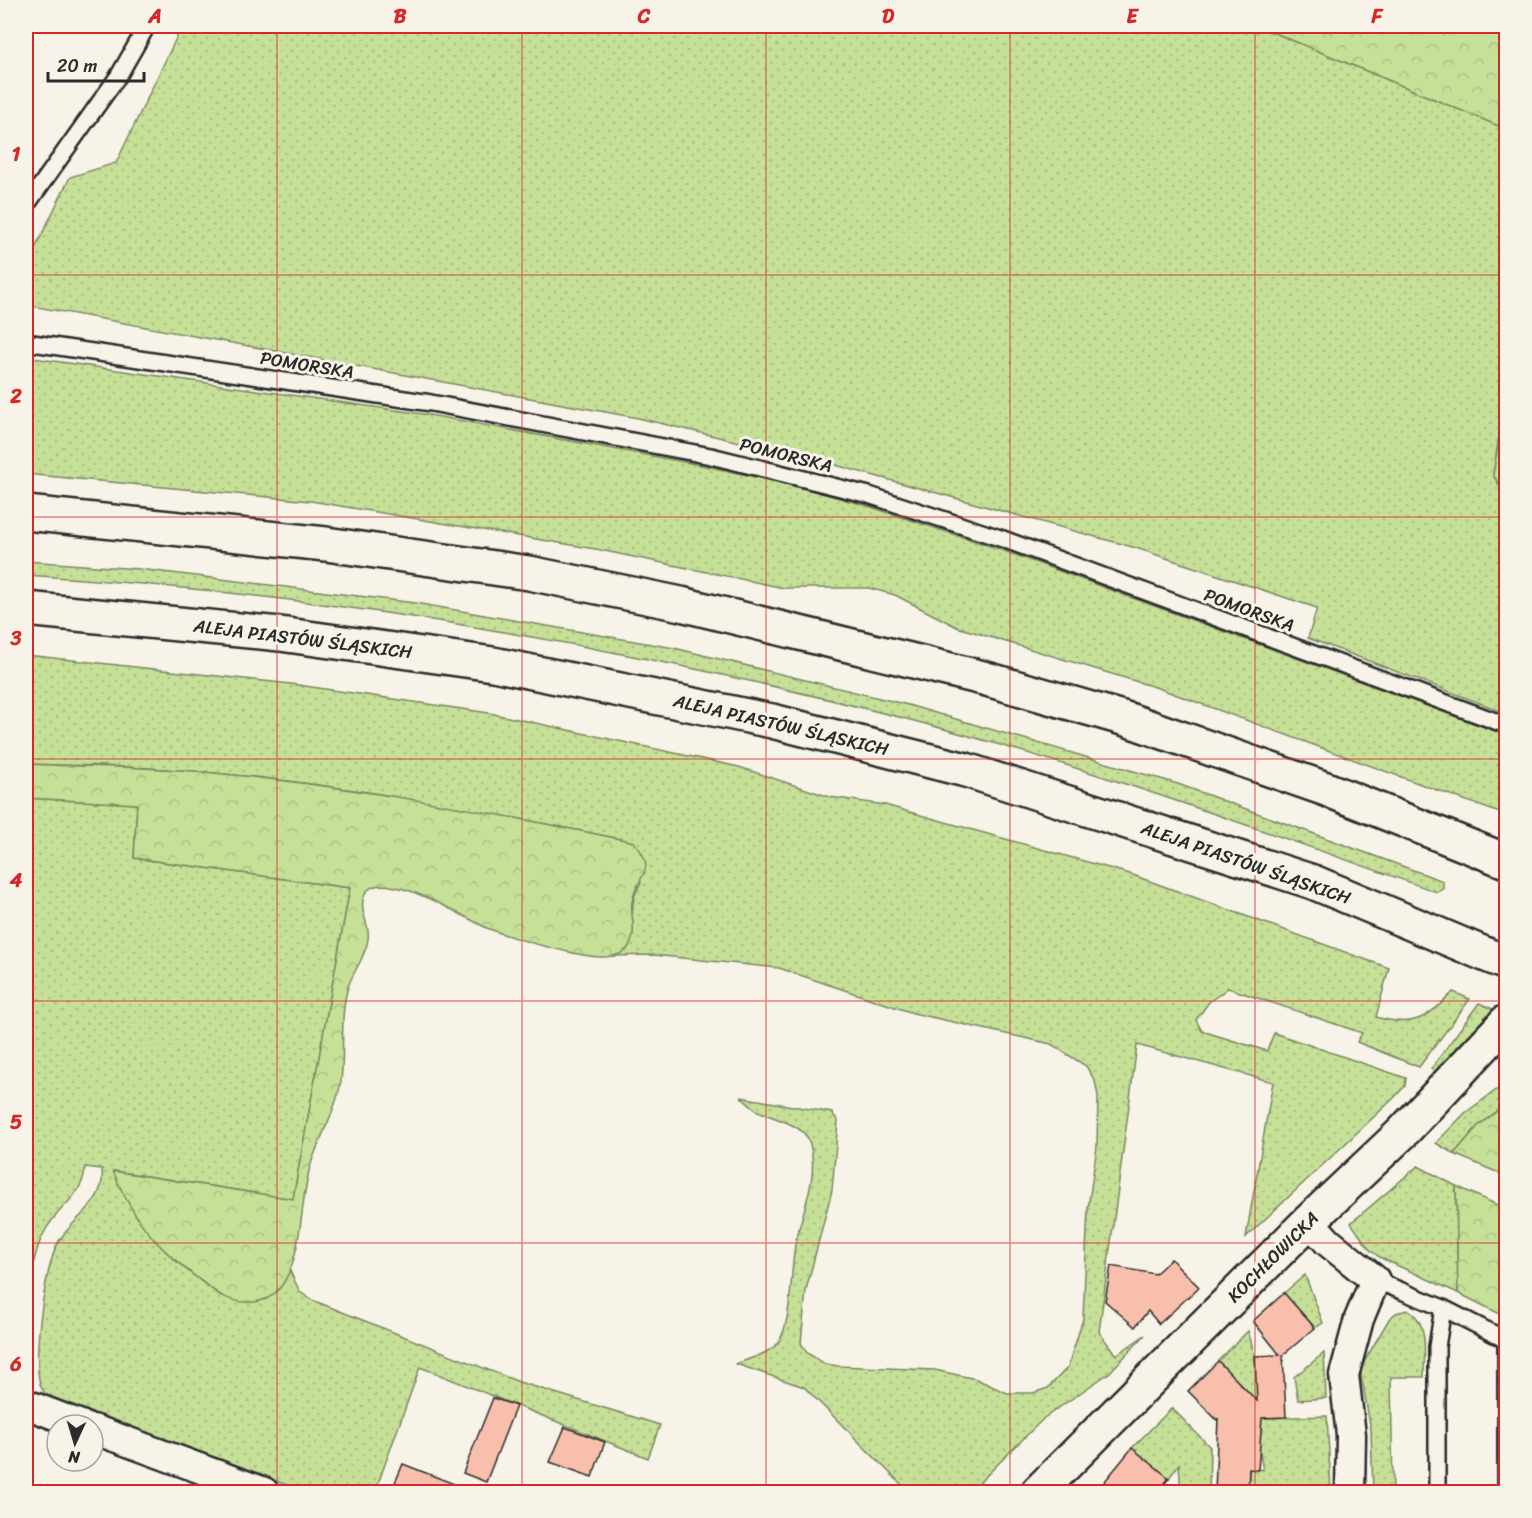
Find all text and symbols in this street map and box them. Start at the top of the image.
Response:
text: A [147,0,162,34]
text: B [394,0,407,34]
text: C [637,0,651,34]
text: D [882,0,895,34]
text: E [1126,0,1139,34]
text: F [1371,0,1384,34]
scale bar [48,45,144,83]
text: 20 m [57,50,97,82]
text: 1 [12,137,21,172]
street label: POMORSKA [258,342,356,388]
text: 2 [9,379,22,414]
street label: POMORSKA [736,428,836,482]
street label: POMORSKA [1199,579,1299,641]
street label: ALEJA PIASTÓW ŚLĄSKICH [191,610,414,668]
text: 3 [10,621,22,656]
street label: ALEJA PIASTÓW ŚLĄSKICH [669,684,892,765]
street label: ALEJA PIASTÓW ŚLĄSKICH [1136,812,1355,914]
text: 4 [9,863,23,898]
text: 5 [10,1105,22,1140]
street label: KOCHŁOWICKA [1219,1203,1327,1311]
text: 6 [9,1347,22,1382]
north arrow [45,1413,105,1473]
text: N [67,1443,82,1472]

